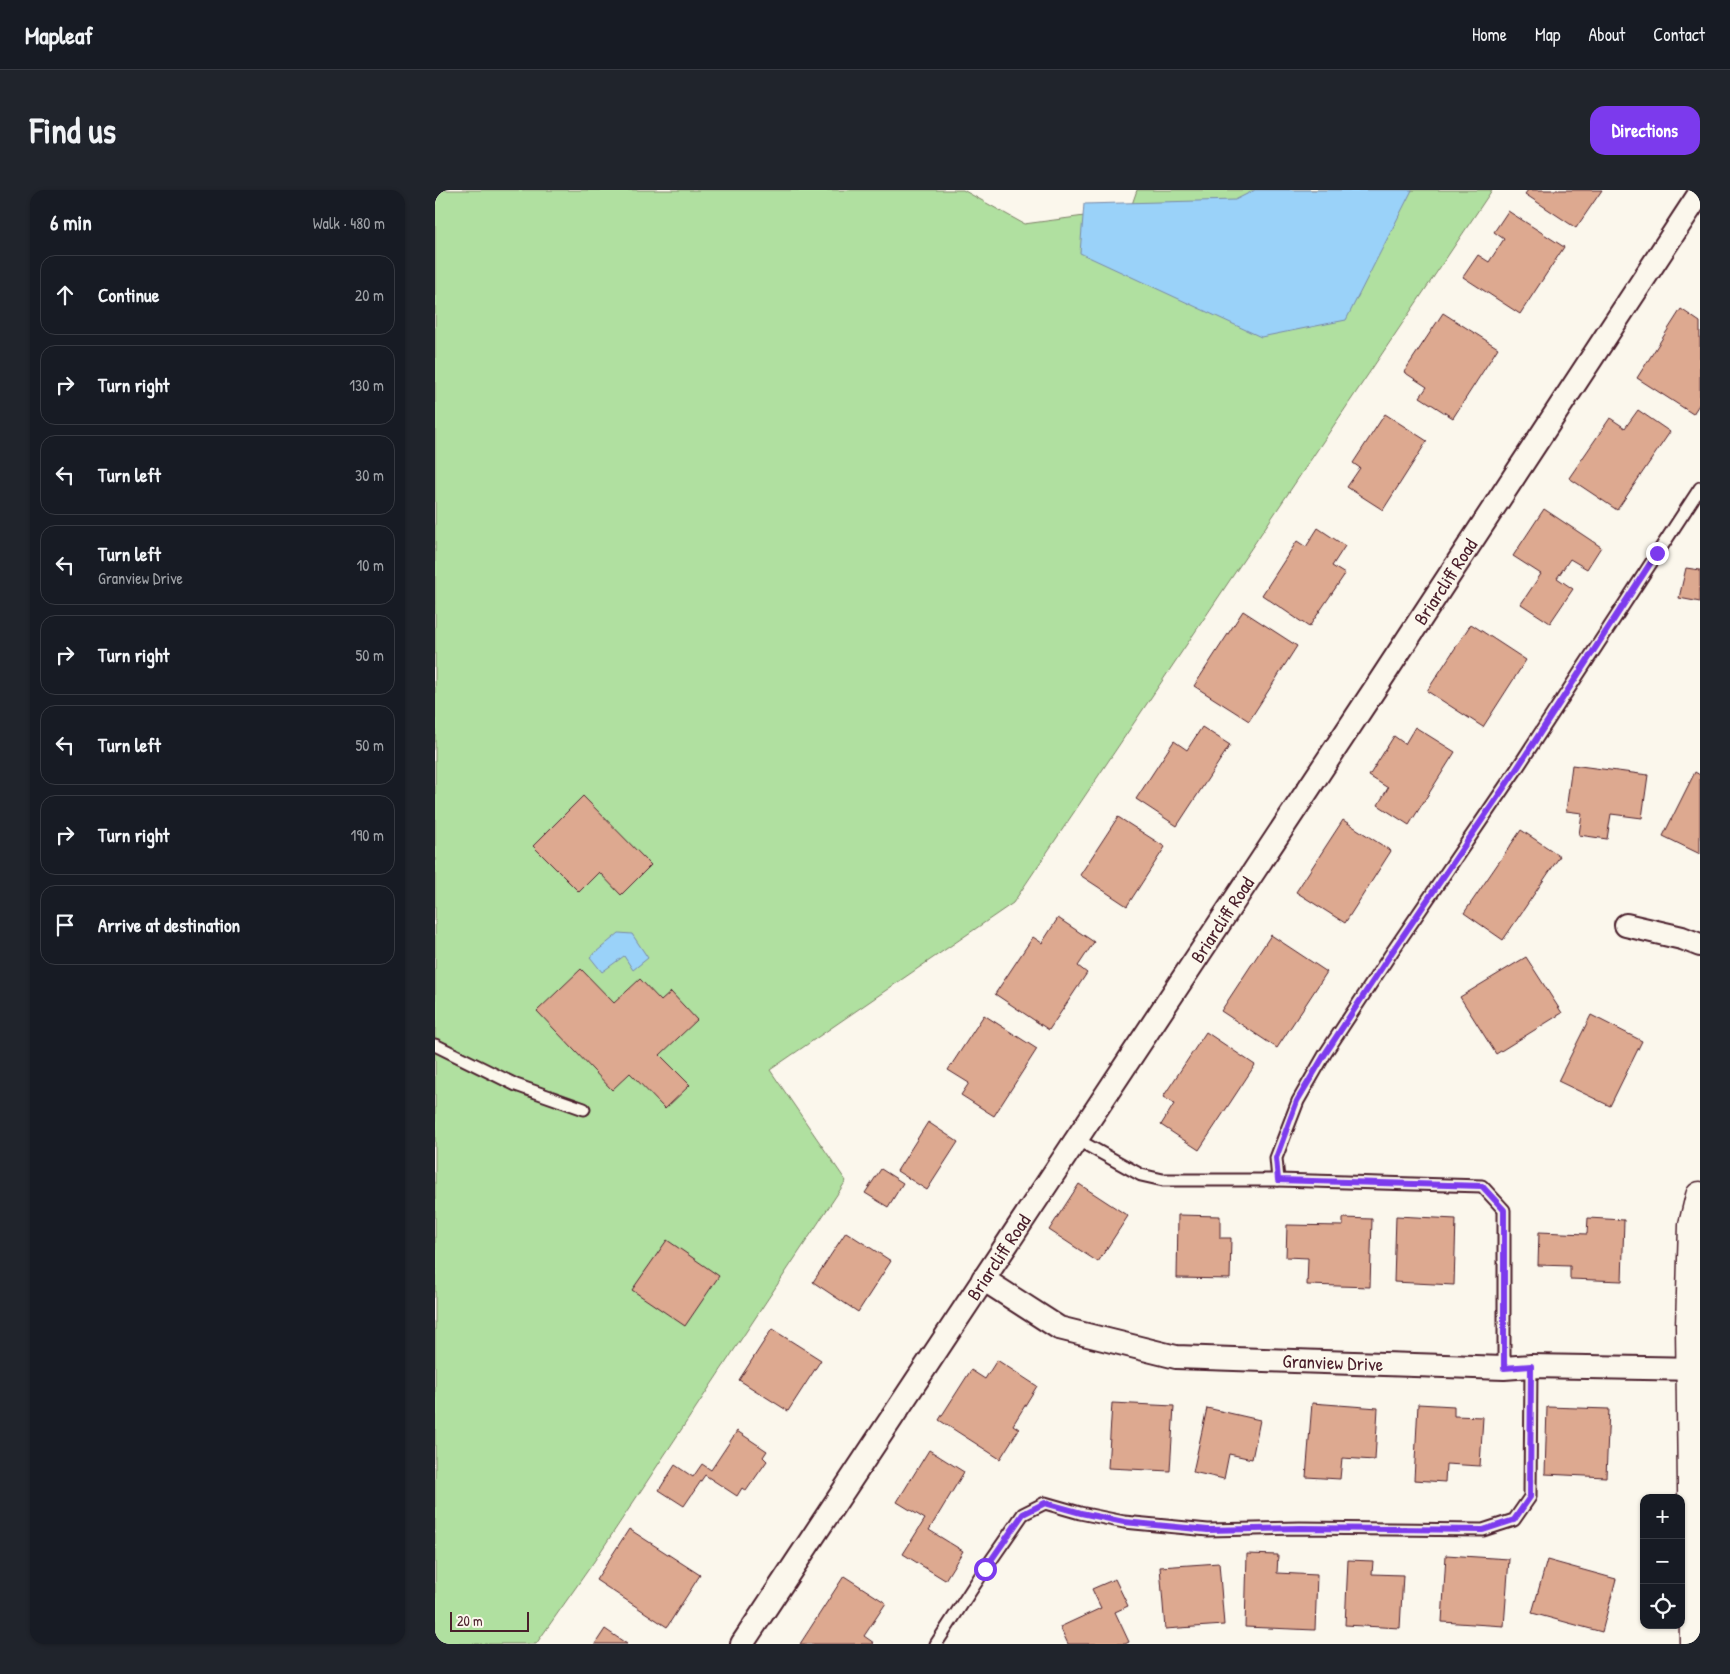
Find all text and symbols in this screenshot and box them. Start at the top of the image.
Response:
text: Mapleaf [25,19,93,51]
text: Home [1472,22,1507,47]
text: Map [1535,22,1560,47]
text: About [1588,22,1625,47]
text: Contact [1653,22,1705,47]
button: Directions [1590,106,1700,155]
text: Find us [30,107,116,154]
text: 6 min [50,208,92,237]
text: Walk · 480 m [313,212,385,234]
icon: ahead [51,281,79,309]
text: Continue [98,282,159,308]
text: 20 m [355,284,384,306]
icon: right [51,371,79,399]
text: Turn right [98,372,169,398]
text: 130 m [349,374,384,396]
icon: left [51,461,79,489]
text: Turn left [98,462,161,488]
text: 30 m [355,464,384,486]
street label: Briarcliff Road [1407,533,1483,630]
text: Turn left [98,541,161,567]
route end [1646,542,1669,565]
icon: left [51,551,79,579]
text: 10 m [356,554,384,576]
text: Granview Drive [98,567,183,589]
icon: right [51,641,79,669]
text: Turn right [98,642,169,668]
text: 50 m [356,644,384,666]
icon: left [51,731,79,759]
text: Turn left [98,732,161,758]
text: 50 m [356,734,384,756]
icon: right [51,821,79,849]
text: Turn right [98,822,169,848]
text: 190 m [351,824,384,846]
street label: Briarcliff Road [1184,871,1260,968]
icon: arrive [51,911,79,939]
text: Arrive at destination [98,912,240,938]
street label: Briarcliff Road [960,1209,1037,1305]
street label: Granview Drive [1282,1348,1384,1377]
map controls [1640,1494,1685,1629]
button: + [1640,1494,1685,1539]
button: − [1640,1539,1685,1584]
route start [974,1558,997,1581]
button: locate [1640,1584,1685,1629]
scale bar [450,1609,529,1632]
text: 20 m [457,1611,483,1630]

